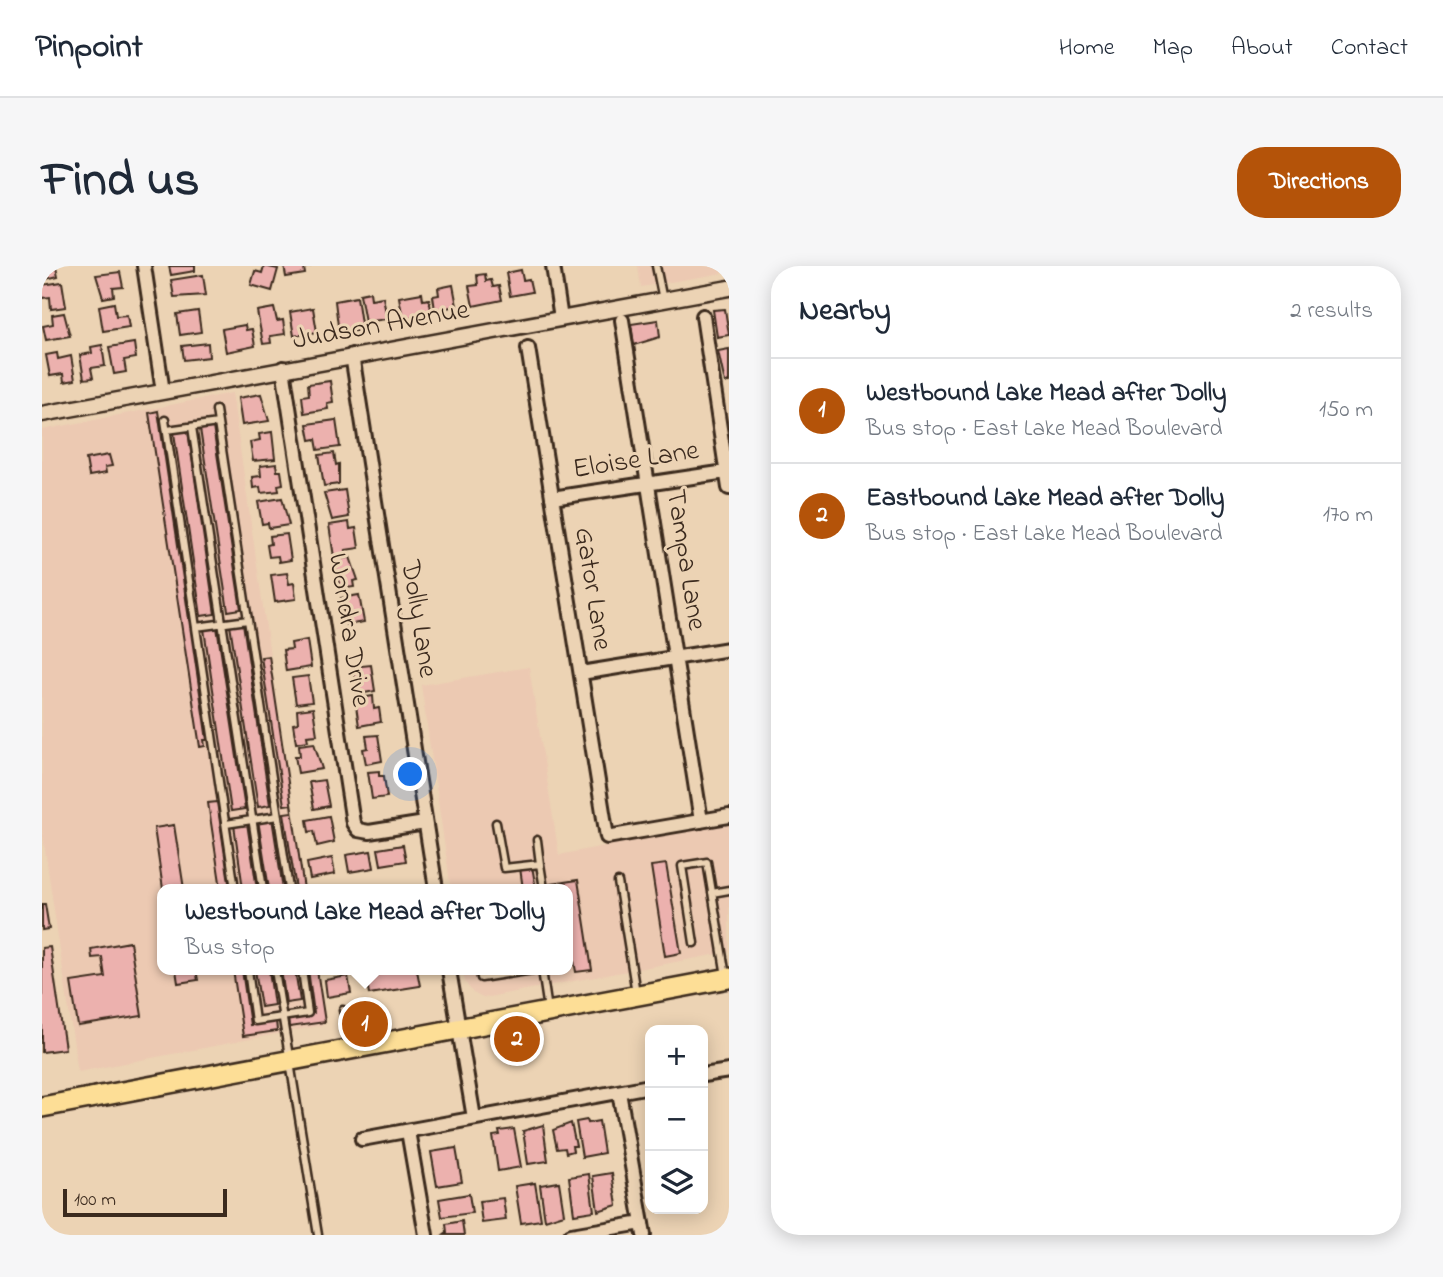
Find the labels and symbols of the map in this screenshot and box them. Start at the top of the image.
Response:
street label: Judson Avenue [289,290,473,362]
street label: Eloise Lane [570,431,702,491]
street label: Tampa Lane [654,487,716,634]
street label: Gator Lane [562,524,622,654]
street label: Wondra Drive [316,550,380,710]
street label: Dolly Lane [388,556,448,681]
your location [393,757,427,791]
pin: 1 [342,998,388,1050]
pin: 2 [494,1013,540,1065]
scale bar [63,1186,228,1218]

